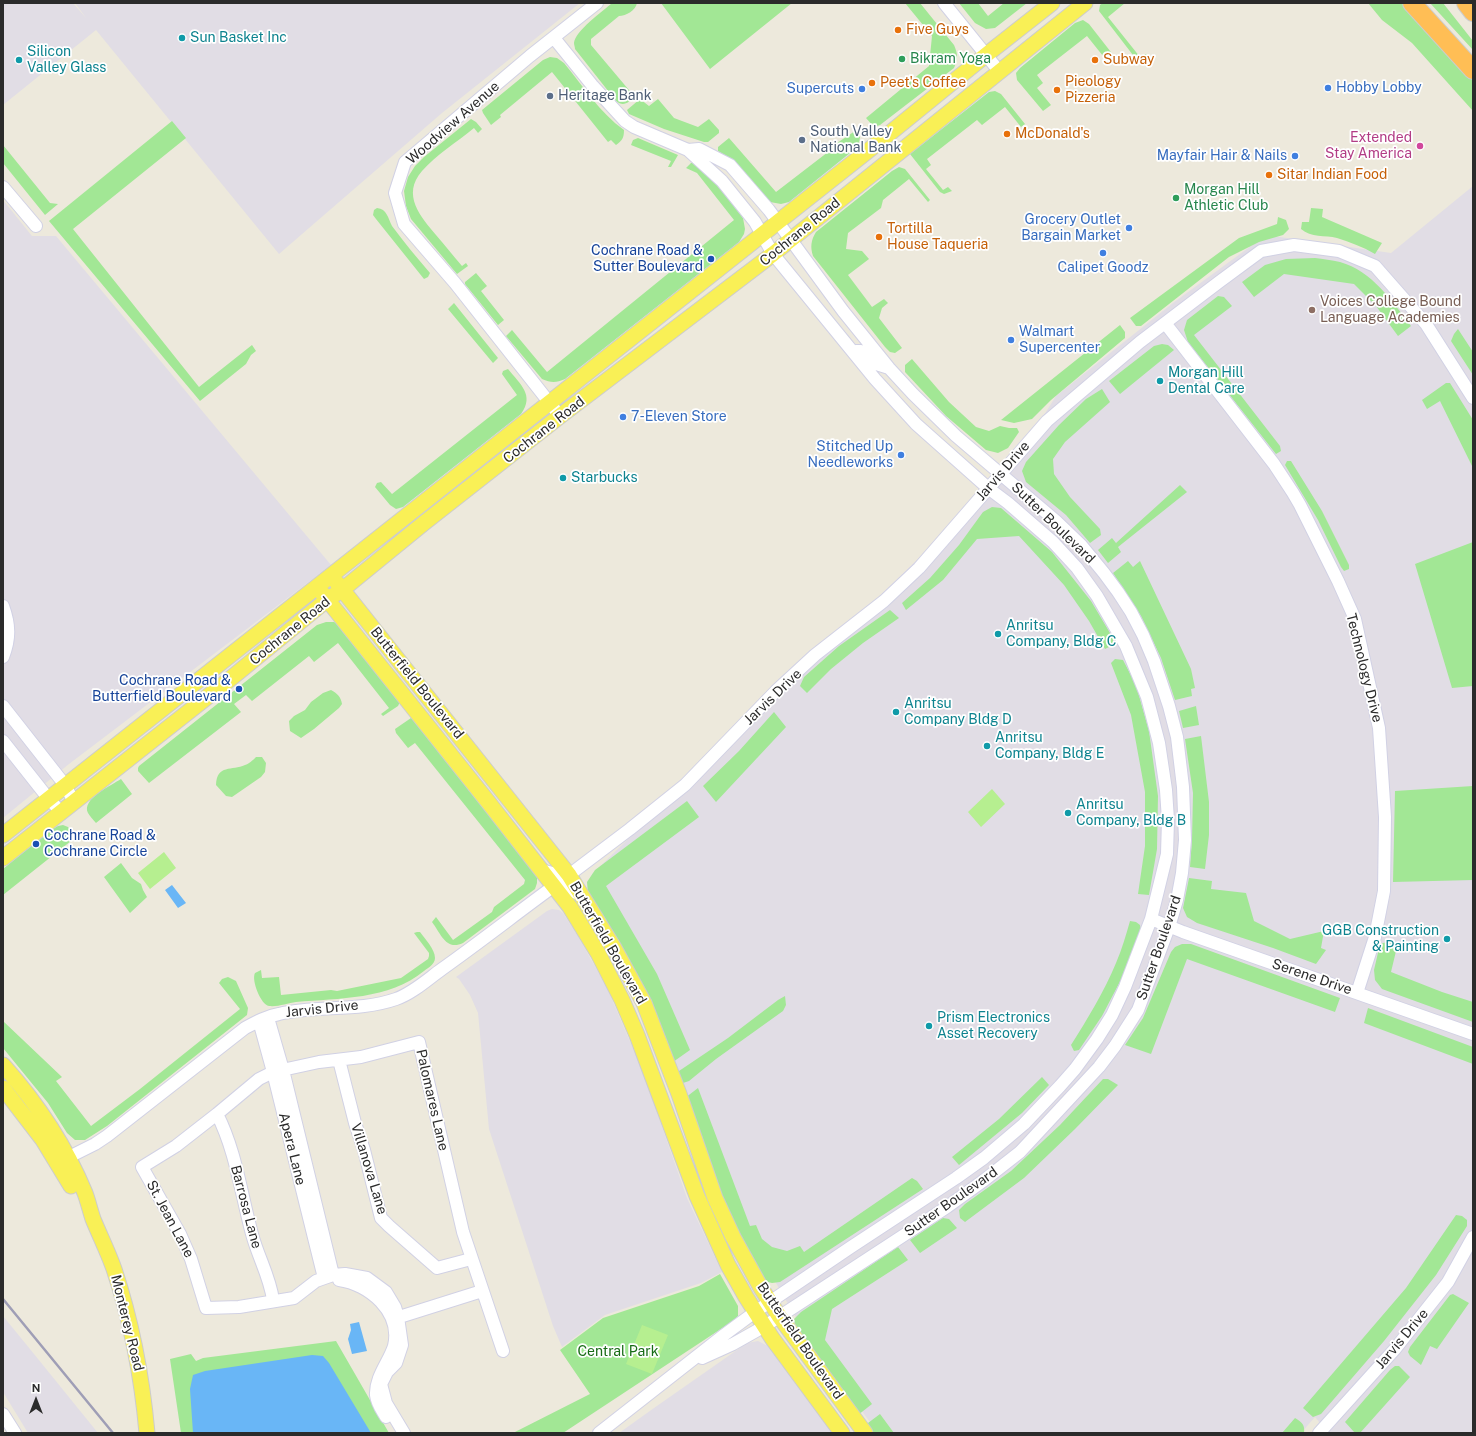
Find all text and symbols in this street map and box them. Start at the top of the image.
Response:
place label: Five Guys [906,22,969,38]
marker: Five Guys [893,25,903,35]
place label: Sun Basket Inc [190,30,287,46]
marker: Sun Basket Inc [177,33,187,43]
place label: Silicon Valley Glass [27,44,106,76]
place label: Bikram Yoga [910,51,991,67]
place label: Subway [1103,52,1155,68]
marker: Bikram Yoga [897,54,907,64]
marker: Silicon Valley Glass [14,55,24,65]
marker: Subway [1090,55,1100,65]
place label: Pieology Pizzeria [1065,74,1121,106]
place label: Peet's Coffee [880,75,966,91]
street label: Woodview Avenue [403,78,503,168]
marker: Peet's Coffee [867,78,877,88]
place label: Hobby Lobby [1336,80,1422,96]
place label: Supercuts [787,81,854,97]
marker: Hobby Lobby [1323,83,1333,93]
marker: Supercuts [857,84,867,94]
marker: Pieology Pizzeria [1052,85,1062,95]
place label: Heritage Bank [558,88,652,104]
marker: Heritage Bank [545,91,555,101]
place label: South Valley National Bank [810,124,901,156]
place label: McDonald's [1015,126,1090,142]
marker: McDonald's [1002,129,1012,139]
place label: Extended Stay America [1325,130,1412,162]
marker: South Valley National Bank [797,135,807,145]
marker: Extended Stay America [1415,141,1425,151]
place label: Mayfair Hair & Nails [1157,148,1287,164]
marker: Mayfair Hair & Nails [1290,151,1300,161]
place label: Sitar Indian Food [1277,167,1387,183]
marker: Sitar Indian Food [1264,170,1274,180]
place label: Morgan Hill Athletic Club [1184,182,1268,214]
marker: Morgan Hill Athletic Club [1171,193,1181,203]
street label: Cochrane Road [756,194,844,270]
place label: Grocery Outlet Bargain Market [1021,212,1121,244]
place label: Tortilla House Taqueria [887,221,988,254]
marker: Grocery Outlet Bargain Market [1124,223,1134,233]
marker: Tortilla House Taqueria [874,232,884,242]
place label: Cochrane Road & Sutter Boulevard [591,243,703,276]
marker: Calipet Goodz [1098,248,1108,258]
marker: Cochrane Road & Sutter Boulevard [706,254,716,264]
place label: Calipet Goodz [1058,260,1148,276]
place label: Voices College Bound Language Academies [1320,294,1461,326]
marker: Voices College Bound Language Academies [1307,305,1317,315]
place label: Walmart Supercenter [1019,324,1100,356]
marker: Walmart Supercenter [1006,335,1016,345]
place label: Morgan Hill Dental Care [1168,365,1245,398]
marker: Morgan Hill Dental Care [1155,376,1165,386]
street label: Cochrane Road [500,393,588,467]
place label: 7-Eleven Store [631,409,727,425]
marker: 7-Eleven Store [618,412,628,422]
street label: Jarvis Drive [973,438,1033,504]
place label: Stitched Up Needleworks [808,439,893,472]
marker: Stitched Up Needleworks [896,450,906,460]
place label: Starbucks [571,470,637,486]
marker: Starbucks [558,473,568,483]
street label: Sutter Boulevard [1008,479,1098,567]
street label: Cochrane Road [246,593,334,669]
street label: Technology Drive [1342,612,1386,724]
place label: Anritsu Company, Bldg C [1006,618,1116,650]
street label: Butterfield Boulevard [367,624,467,742]
marker: Anritsu Company, Bldg C [993,629,1003,639]
street label: Jarvis Drive [741,665,805,729]
place label: Cochrane Road & Butterfield Boulevard [92,673,231,706]
marker: Cochrane Road & Butterfield Boulevard [234,684,244,694]
place label: Anritsu Company Bldg D [904,696,1012,728]
marker: Anritsu Company Bldg D [891,707,901,717]
place label: Anritsu Company, Bldg E [995,730,1104,762]
marker: Anritsu Company, Bldg E [982,741,992,751]
place label: Anritsu Company, Bldg B [1076,797,1186,830]
marker: Anritsu Company, Bldg B [1063,808,1073,818]
place label: Cochrane Road & Cochrane Circle [44,828,156,860]
marker: Cochrane Road & Cochrane Circle [31,839,41,849]
street label: Butterfield Boulevard [566,879,650,1007]
street label: Sutter Boulevard [1133,893,1185,1003]
place label: GGB Construction & Painting [1322,923,1439,956]
marker: GGB Construction & Painting [1442,934,1452,944]
street label: Serene Drive [1270,955,1354,999]
street label: Jarvis Drive [285,997,359,1021]
place label: Prism Electronics Asset Recovery [937,1010,1050,1042]
marker: Prism Electronics Asset Recovery [924,1021,934,1031]
street label: Palomares Lane [412,1048,452,1152]
street label: Apera Lane [275,1111,309,1187]
street label: Villanova Lane [347,1121,391,1217]
street label: Barrosa Lane [227,1163,265,1251]
street label: Sutter Boulevard [901,1164,1001,1240]
street label: St. Jean Lane [143,1177,197,1261]
street label: Monterey Road [107,1273,147,1373]
street label: Butterfield Boulevard [753,1279,847,1403]
street label: Jarvis Drive [1372,1306,1432,1372]
park label: Central Park [577,1344,659,1360]
north arrow [16,1380,56,1420]
text: N [32,1382,40,1394]

